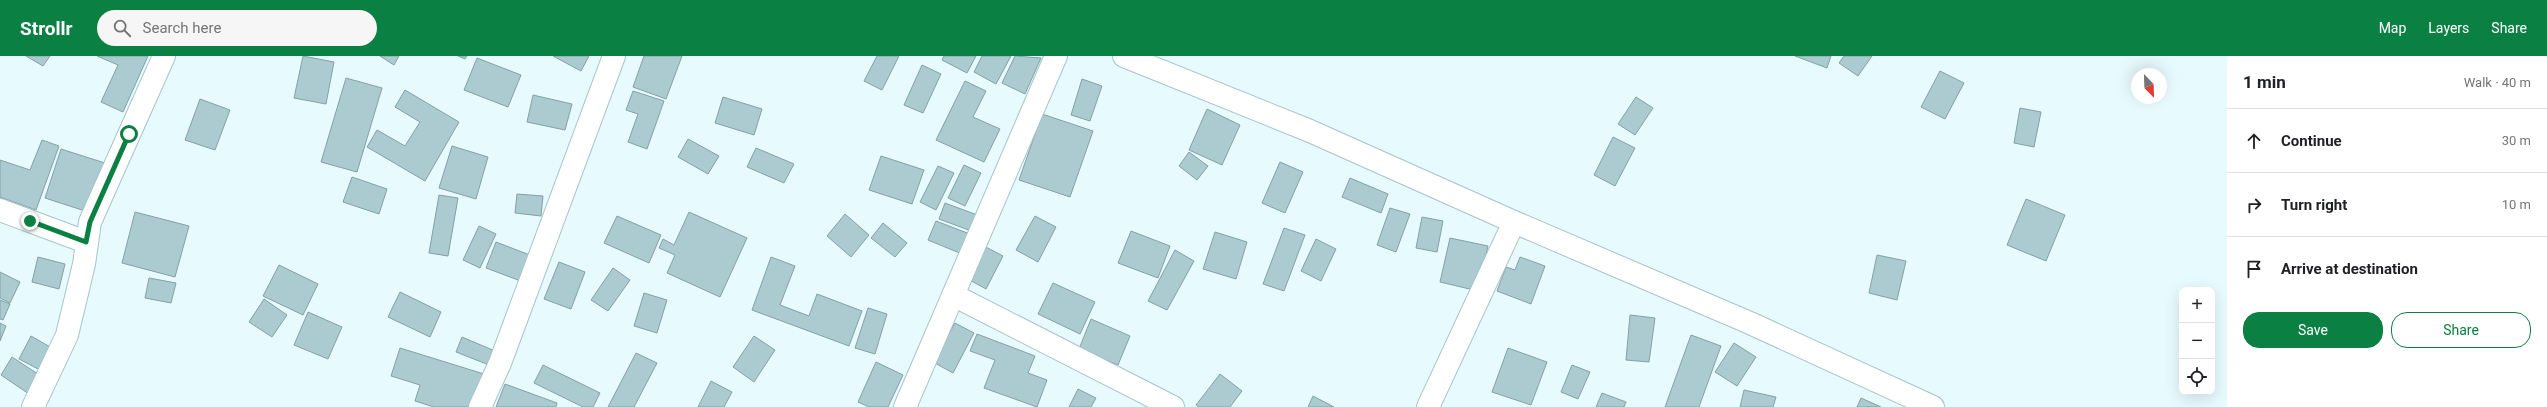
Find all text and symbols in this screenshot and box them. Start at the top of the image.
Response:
search box [97,10,377,46]
text: Strollr [20,17,73,40]
icon: search [111,17,133,39]
text: Search here [143,19,221,37]
text: Map [2379,20,2406,36]
text: Layers [2428,20,2469,36]
text: Share [2491,20,2527,36]
north arrow [2131,68,2167,104]
text: 1 min [2243,72,2286,92]
text: Walk · 40 m [2464,75,2531,90]
route start [120,125,138,143]
icon: ahead [2243,130,2265,152]
text: Continue [2281,132,2342,150]
text: 30 m [2502,133,2531,148]
icon: right [2243,194,2265,216]
text: Turn right [2281,196,2347,214]
text: 10 m [2502,197,2531,212]
route end [21,212,39,230]
icon: arrive [2243,258,2265,280]
text: Arrive at destination [2281,260,2418,278]
map controls [2179,287,2215,395]
button: + [2179,287,2215,323]
button: Save [2243,312,2383,348]
button: Share [2391,312,2531,348]
button: − [2179,323,2215,359]
button: locate [2179,359,2215,395]

